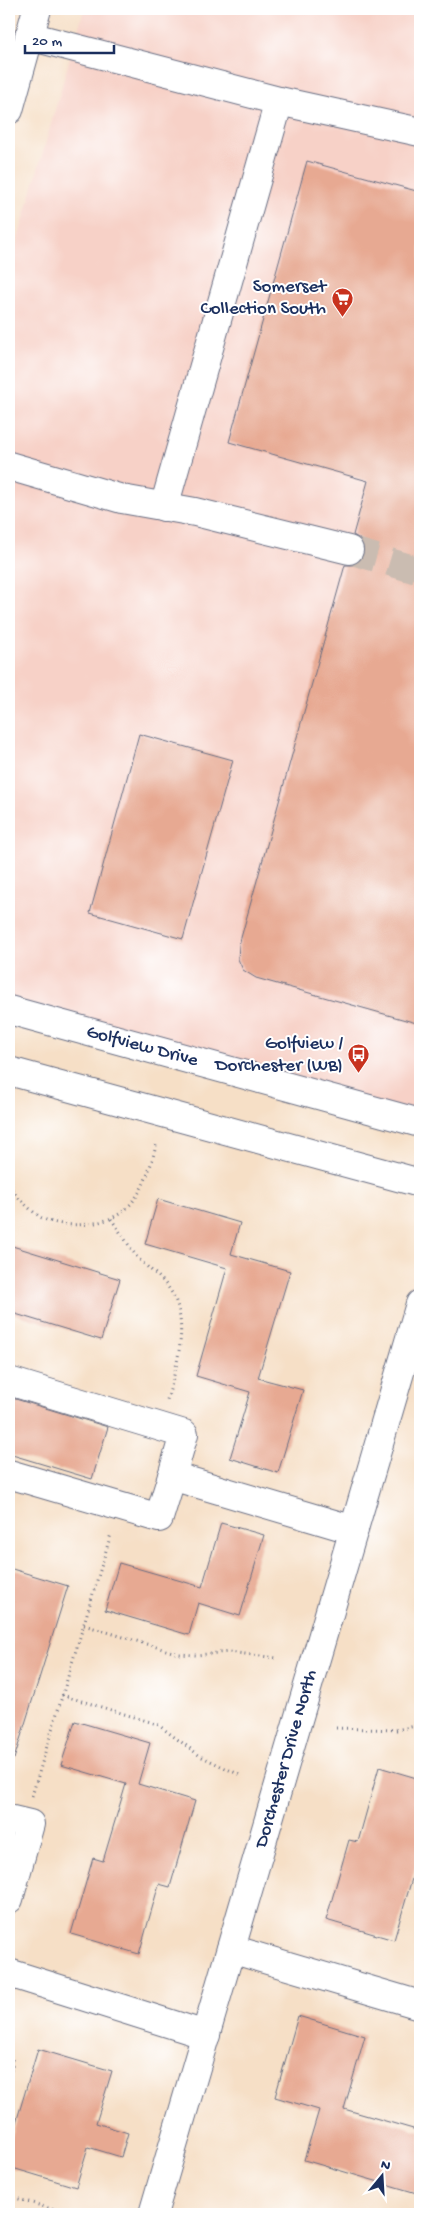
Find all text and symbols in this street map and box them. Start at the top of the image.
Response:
scale bar [25,22,114,54]
text: 20 m [32,33,62,51]
place label: Somerset Collection South [200,276,328,321]
supermarket icon: Somerset Collection South [330,286,354,317]
street label: Golfview Drive [84,1021,201,1073]
place label: Golfview / Dorchester (WB) [213,1033,343,1078]
bus stop icon: Golfview / Dorchester (WB) [347,1043,371,1074]
street label: Dorchester Drive North [250,1667,323,1853]
north arrow [356,2150,406,2200]
text: N [378,2157,392,2176]

